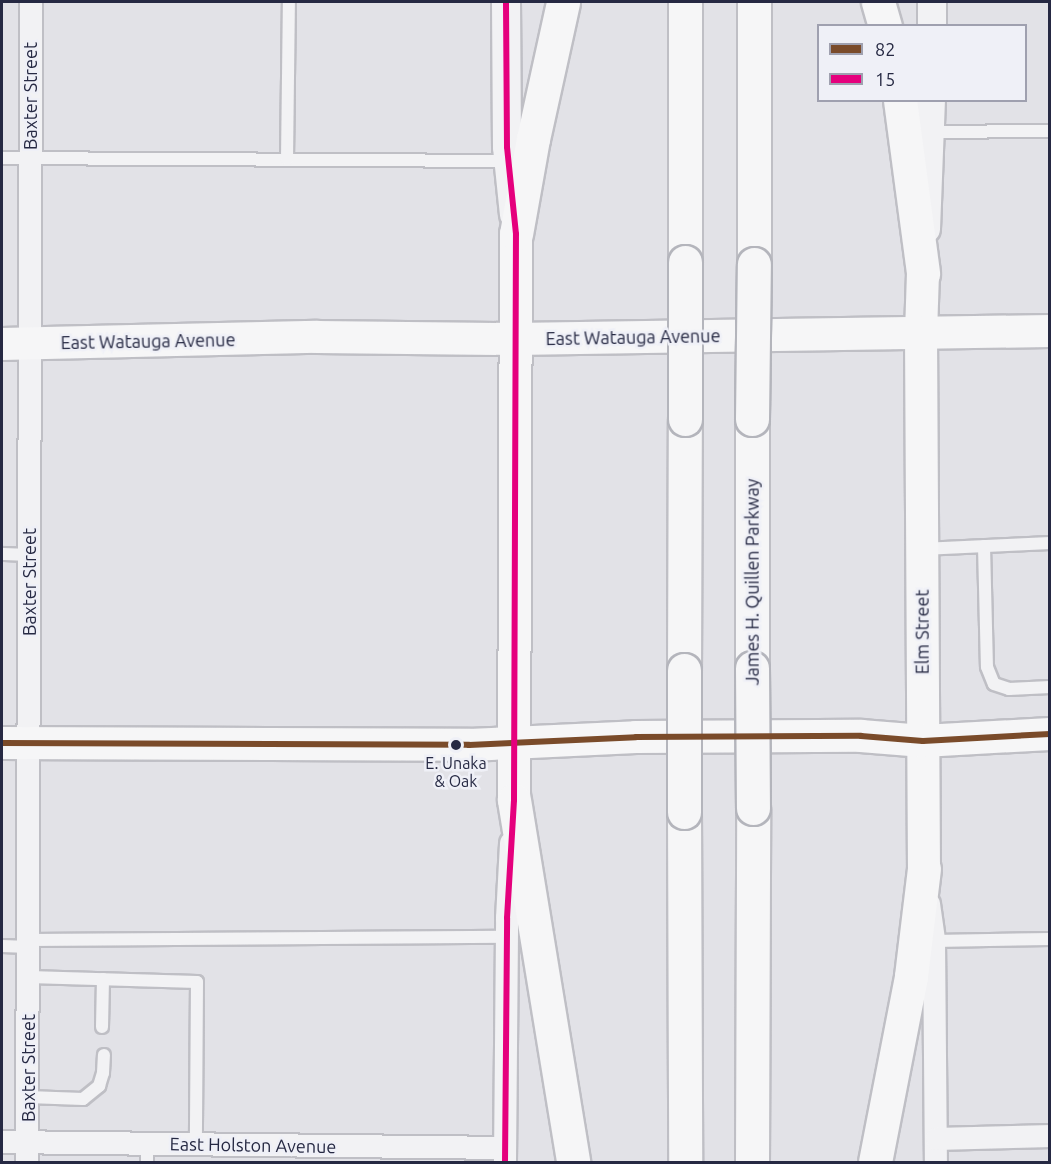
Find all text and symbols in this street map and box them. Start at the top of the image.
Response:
legend [817,24,1027,102]
text: 82 [875,39,895,59]
street label: Baxter Street [19,42,41,150]
text: 15 [875,69,895,89]
street label: East Watauga Avenue [545,325,721,349]
street label: East Watauga Avenue [60,329,236,353]
street label: James H. Quillen Parkway [741,479,763,685]
street label: Baxter Street [18,528,40,636]
street label: Elm Street [911,590,933,674]
marker: E. Unaka & Oak [450,739,462,751]
place label: E. Unaka & Oak [425,753,487,791]
street label: Baxter Street [17,1014,39,1122]
street label: East Holston Avenue [170,1133,336,1157]

